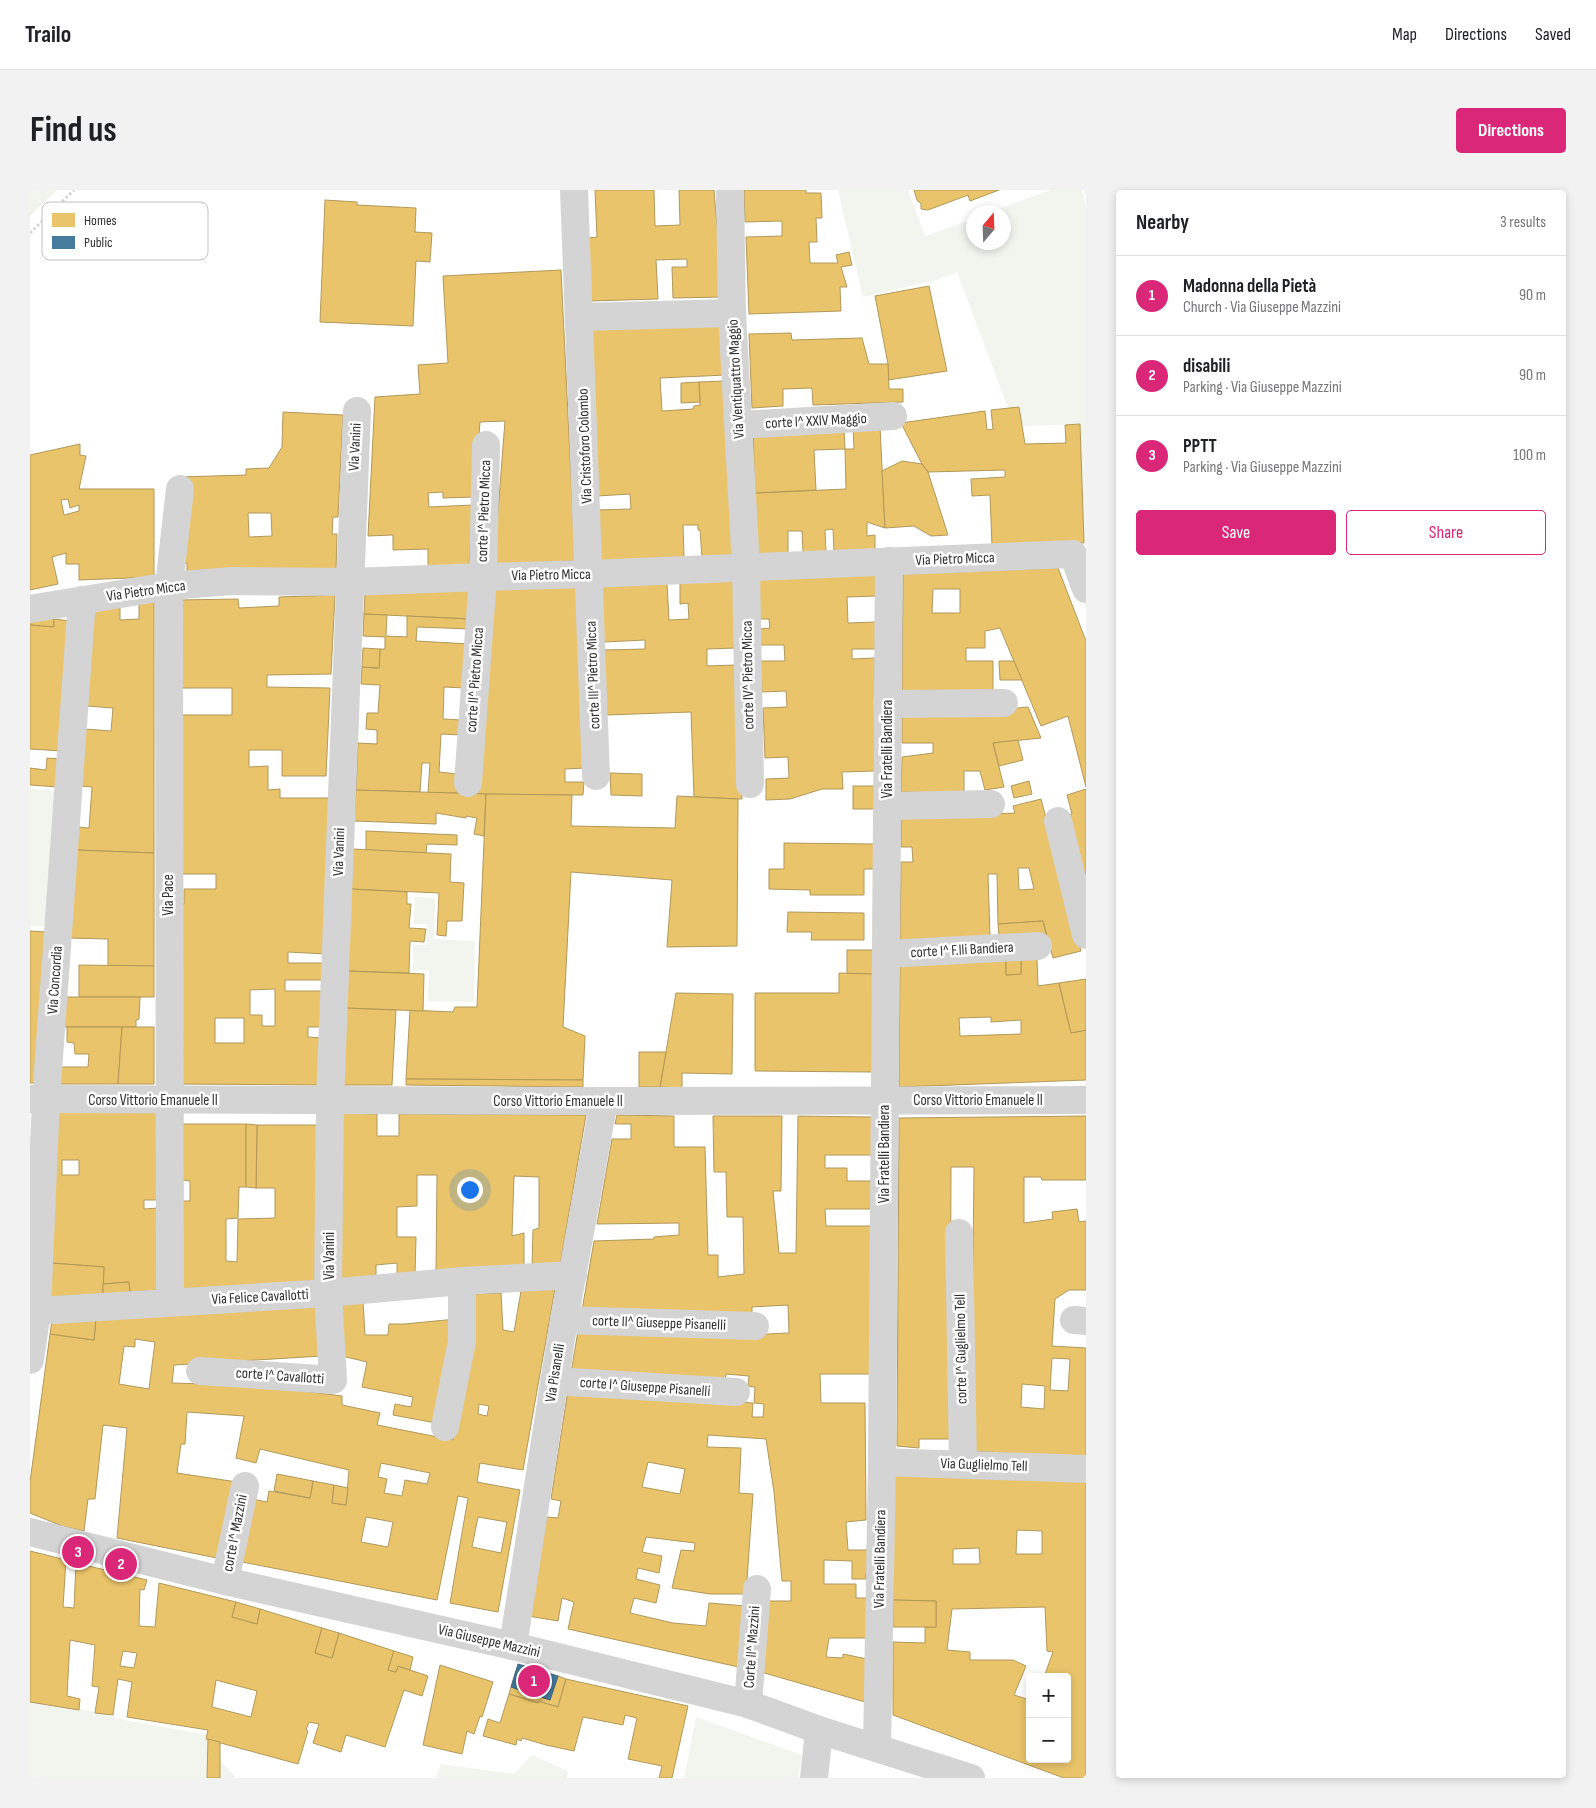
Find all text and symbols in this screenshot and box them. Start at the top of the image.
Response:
text: Trailo [25,20,71,49]
text: Map [1392,24,1417,45]
text: Directions [1445,24,1507,45]
text: Saved [1535,24,1571,45]
button: Directions [1456,108,1566,153]
text: Find us [30,109,117,152]
legend [42,202,208,260]
north arrow [966,205,1011,250]
text: Nearby [1136,210,1189,235]
text: Homes [84,212,117,229]
text: 3 results [1500,213,1546,232]
text: Public [84,234,113,251]
text: Madonna della Pietà [1183,275,1316,298]
text: 1 [1149,286,1155,305]
text: 90 m [1519,286,1546,305]
text: Church · Via Giuseppe Mazzini [1183,298,1341,317]
street label: Via Ventiquattro Maggio [723,319,749,439]
text: disabili [1183,355,1230,378]
text: 2 [1148,366,1156,385]
text: 90 m [1519,366,1546,385]
text: Parking · Via Giuseppe Mazzini [1183,378,1342,397]
street label: Via Cristoforo Colombo [573,388,597,504]
street label: corte I^ XXIV Maggio [765,409,867,433]
street label: Via Vanini [344,422,366,472]
text: PPTT [1183,435,1217,458]
text: 3 [1148,446,1156,465]
text: 100 m [1513,446,1546,465]
text: Parking · Via Giuseppe Mazzini [1183,458,1342,477]
street label: corte I^ Pietro Micca [473,459,495,562]
button: Save [1136,510,1336,555]
button: Share [1346,510,1546,555]
street label: Via Pietro Micca [915,548,995,570]
street label: Via Pietro Micca [511,565,591,585]
street label: Via Pietro Micca [105,576,187,606]
street label: corte III^ Pietro Micca [582,620,604,729]
street label: corte IV^ Pietro Micca [738,620,758,730]
street label: corte II^ Pietro Micca [462,627,488,733]
street label: Via Fratelli Bandiera [878,699,897,798]
street label: Via Vanini [329,827,349,876]
street label: Via Pace [159,874,178,916]
street label: corte I^ F.lli Bandiera [910,938,1014,962]
street label: Via Concordia [43,945,67,1015]
street label: Corso Vittorio Emanuele II [88,1091,218,1110]
street label: Corso Vittorio Emanuele II [913,1091,1043,1110]
street label: Corso Vittorio Emanuele II [493,1092,623,1111]
street label: Via Fratelli Bandiera [875,1104,894,1203]
your location [457,1177,483,1203]
street label: Via Vanini [320,1232,339,1280]
street label: Via Felice Cavallotti [211,1285,309,1309]
street label: corte I^ Guglielmo Tell [951,1294,971,1404]
street label: corte II^ Giuseppe Pisanelli [592,1311,726,1335]
street label: Via Pisanelli [541,1342,569,1404]
street label: corte I^ Cavallotti [235,1363,325,1389]
street label: corte I^ Giuseppe Pisanelli [579,1373,711,1401]
street label: Via Guglielmo Tell [940,1454,1028,1476]
street label: corte I^ Mazzini [218,1493,252,1573]
street label: Via Fratelli Bandiera [870,1509,890,1608]
pin: 3 [62,1533,94,1571]
pin: 2 [105,1545,137,1583]
street label: Corte II^ Mazzini [740,1605,764,1689]
street label: Via Giuseppe Mazzini [436,1620,542,1662]
pin: 1 [518,1662,550,1700]
map controls [1026,1673,1071,1763]
button: + [1026,1673,1071,1718]
button: − [1026,1718,1071,1763]

